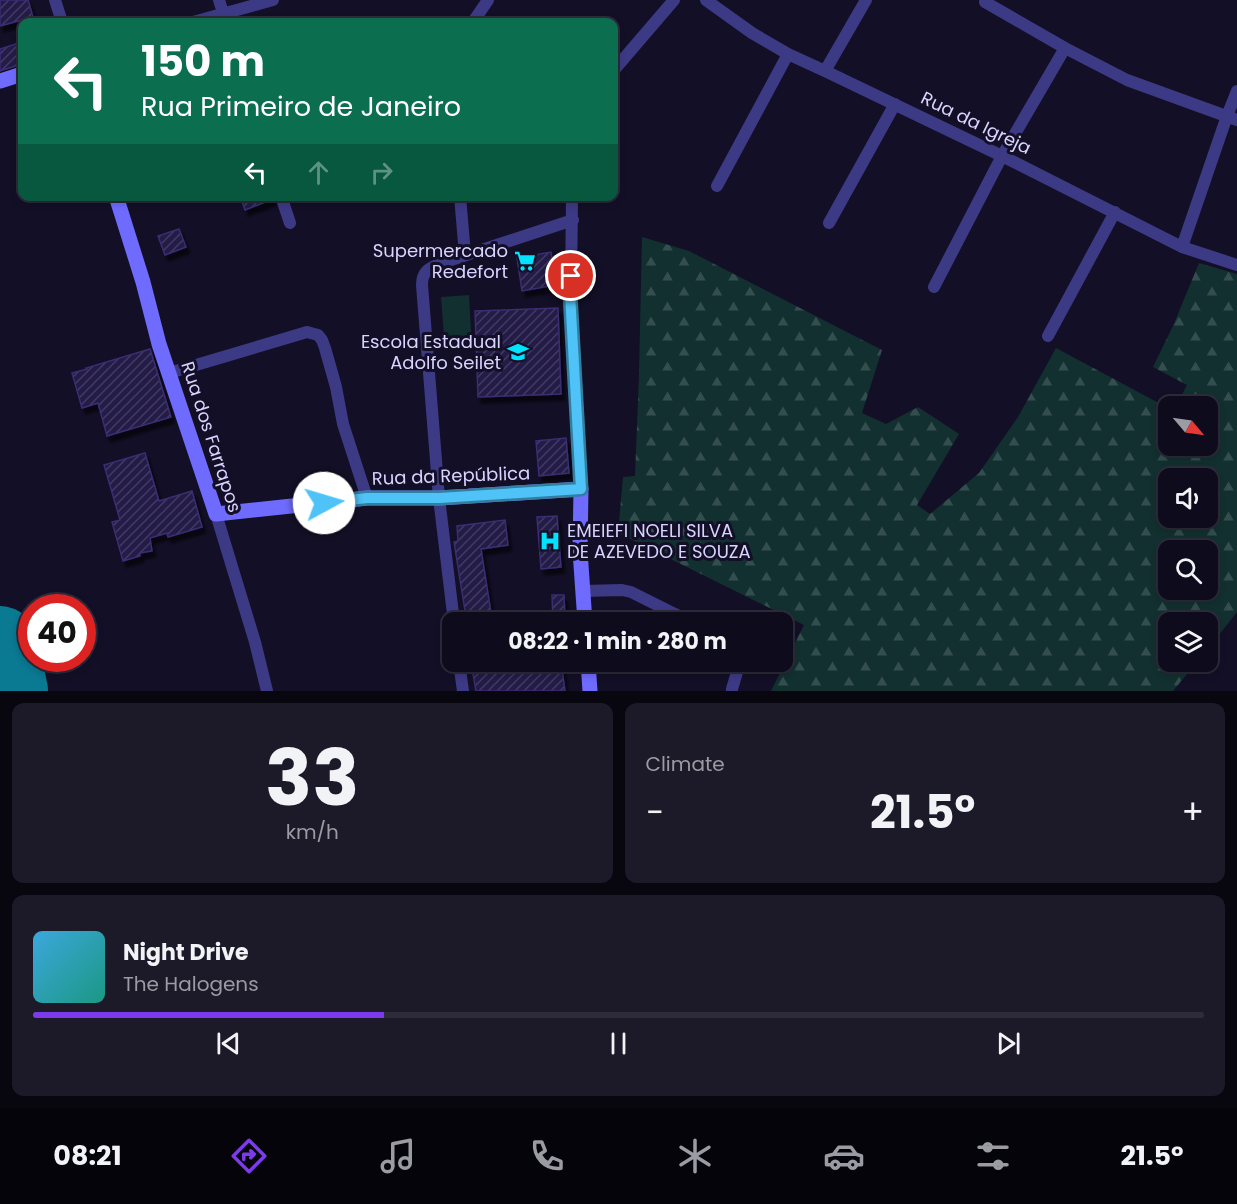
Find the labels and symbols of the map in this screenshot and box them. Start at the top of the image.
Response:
street label: Rua da Igreja [917,85,1035,160]
place label: Supermercado Redefort [373,238,508,284]
supermarket icon: Supermercado Redefort [513,249,537,273]
pin [545,250,596,301]
place label: Escola Estadual Adolfo Seilet [361,329,501,375]
school or university icon: Escola Estadual Adolfo Seilet [506,340,530,364]
street label: Rua dos Farrapos [175,358,248,515]
north arrow [1158,396,1218,456]
street label: Rua da República [371,460,531,491]
position arrow [292,471,356,535]
place label: EMEIEFI NOELI SILVA DE AZEVEDO E SOUZA [567,518,751,564]
hospital icon: EMEIEFI NOELI SILVA DE AZEVEDO E SOUZA [538,529,562,553]
speed limit sign: 40 [18,594,96,672]

